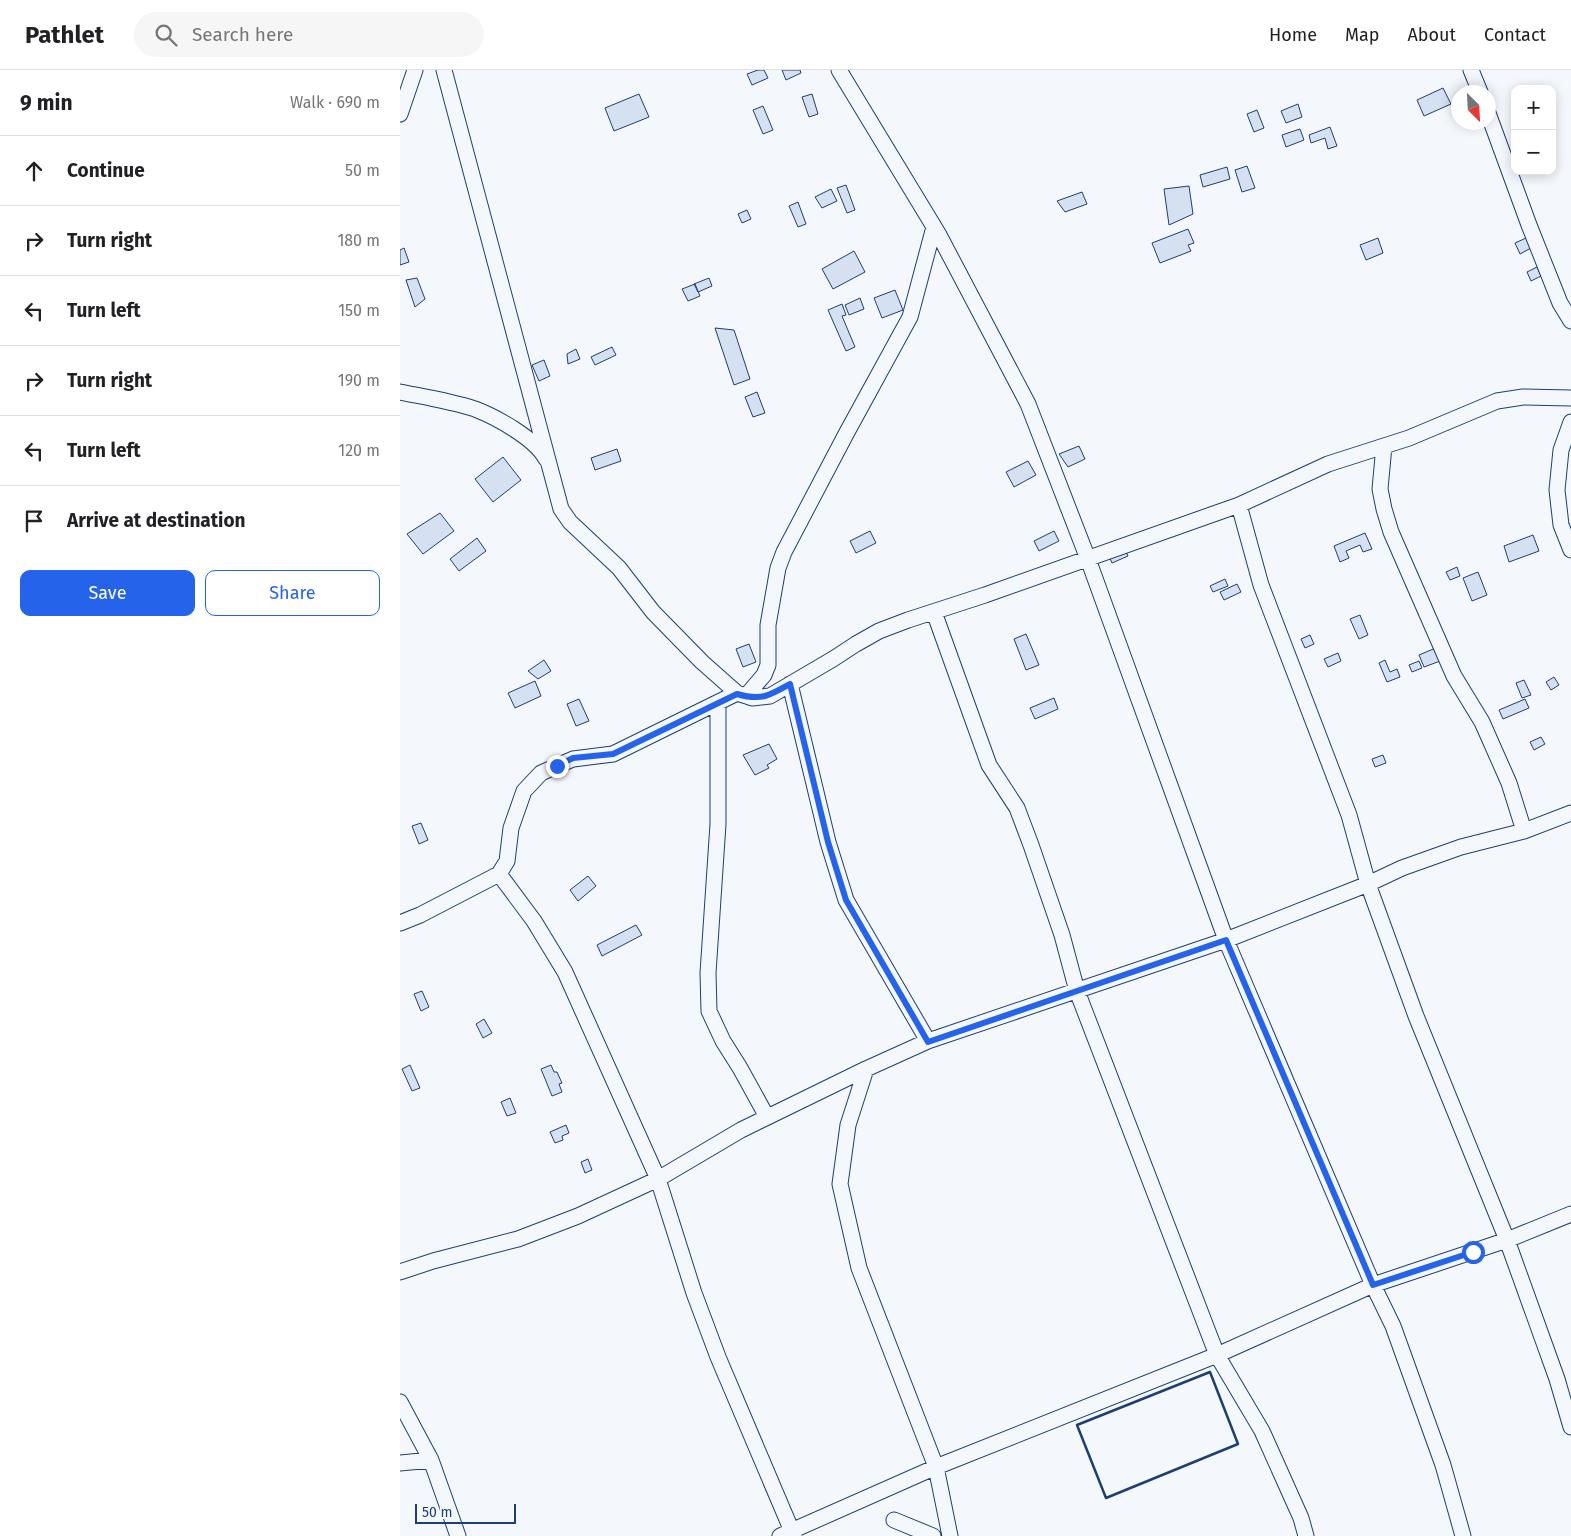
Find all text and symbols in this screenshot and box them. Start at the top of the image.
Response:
search box [134,12,484,57]
text: Pathlet [25,21,104,49]
icon: search [152,21,180,49]
text: Search here [192,23,293,46]
text: Home [1269,24,1317,46]
text: Map [1345,24,1379,46]
text: About [1407,24,1456,46]
text: Contact [1484,24,1546,46]
north arrow [1451,85,1496,130]
map controls [1511,85,1556,175]
button: + [1511,85,1556,130]
text: 9 min [20,90,73,116]
text: Walk · 690 m [290,93,380,112]
button: − [1511,130,1556,175]
icon: ahead [20,157,48,185]
text: Continue [67,159,145,182]
text: 50 m [345,161,380,180]
icon: right [20,227,48,255]
text: Turn right [67,229,152,252]
text: 180 m [337,231,380,250]
icon: left [20,297,48,325]
text: Turn left [67,299,141,322]
text: 150 m [338,301,380,320]
icon: right [20,367,48,395]
text: Turn right [67,369,152,392]
text: 190 m [338,371,380,390]
icon: left [20,437,48,465]
text: Turn left [67,439,141,462]
text: 120 m [338,441,380,460]
icon: arrive [20,507,48,535]
text: Arrive at destination [67,509,246,532]
button: Save [20,570,195,616]
button: Share [205,570,380,616]
route end [546,755,569,778]
route start [1462,1241,1485,1264]
scale bar [415,1501,516,1524]
text: 50 m [422,1504,453,1521]

